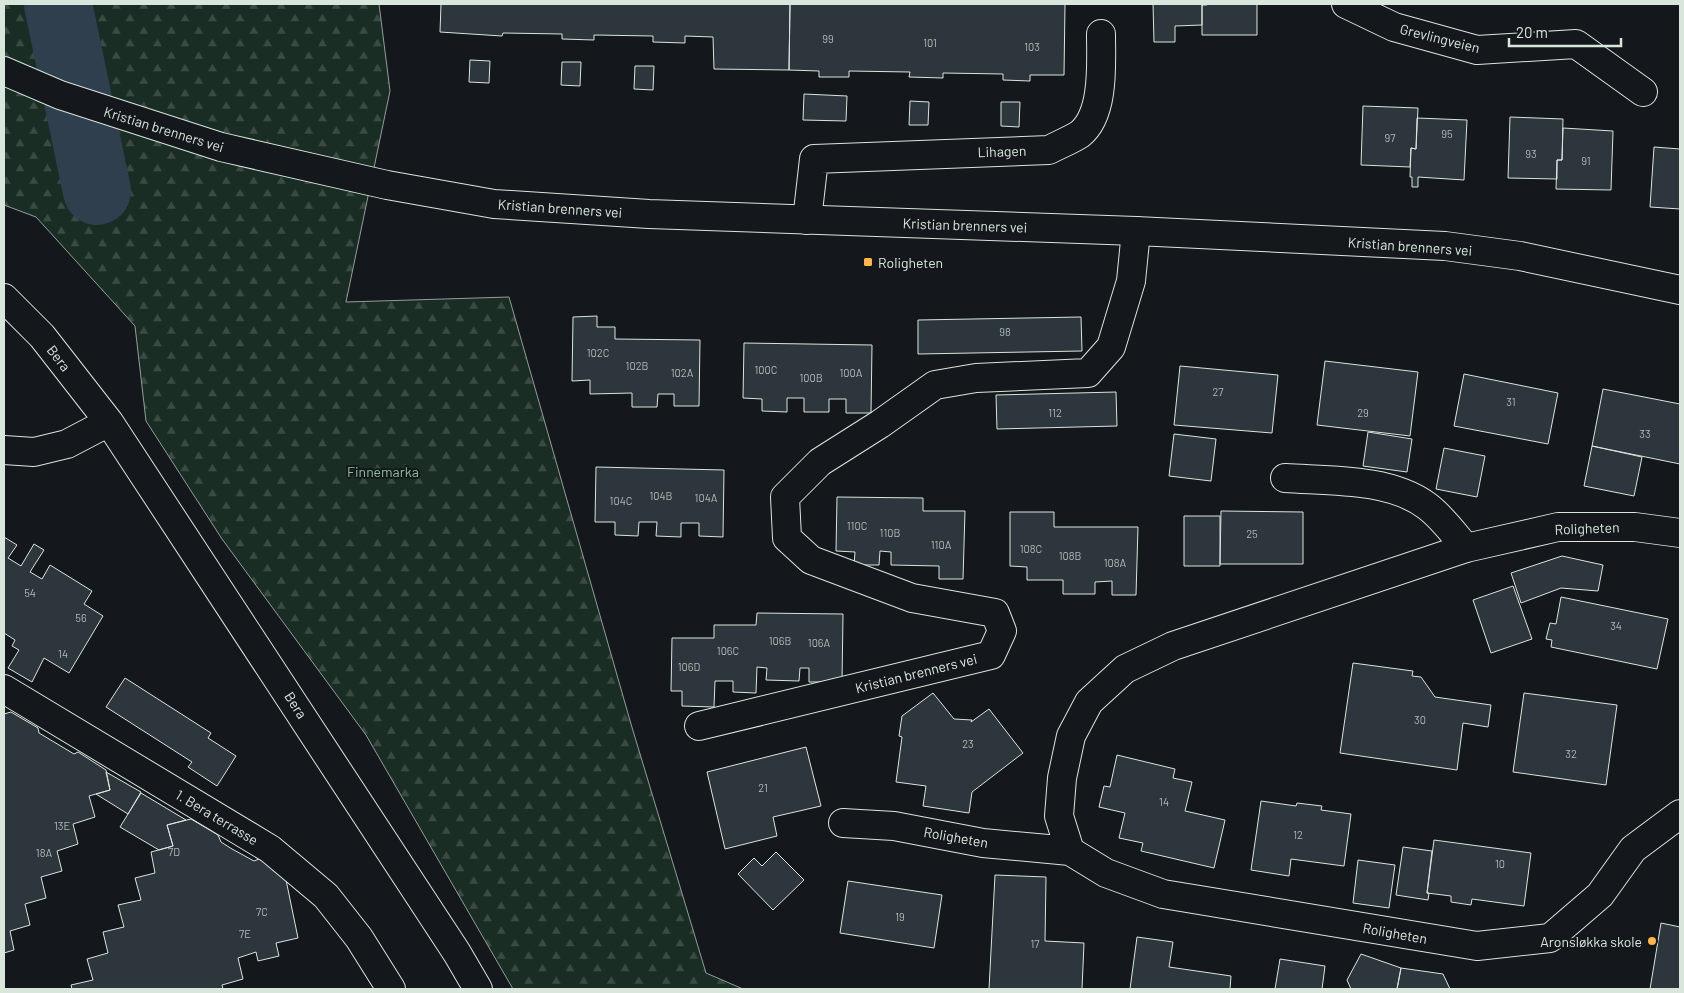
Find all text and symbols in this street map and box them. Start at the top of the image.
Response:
scale bar [1509,15,1622,47]
street label: Grevlingveien [1398,20,1482,56]
text: 20 m [1516,23,1548,41]
house number: 99 [822,32,834,45]
house number: 101 [923,36,937,49]
house number: 103 [1024,40,1040,53]
street label: Kristian brenners vei [102,103,226,155]
house number: 95 [1441,127,1453,140]
house number: 97 [1385,131,1395,144]
street label: Lihagen [977,142,1027,160]
house number: 93 [1525,147,1537,160]
house number: 91 [1581,154,1591,167]
street label: Kristian brenners vei [497,195,623,221]
street label: Kristian brenners vei [902,214,1028,236]
street label: Kristian brenners vei [1347,233,1473,259]
place label: Roligheten [878,254,943,271]
marker: Roligheten [862,256,874,268]
house number: 98 [999,325,1011,338]
street label: Bera [44,342,74,374]
house number: 102C [587,346,609,359]
house number: 102B [626,359,649,372]
house number: 100C [755,363,777,376]
house number: 102A [671,366,694,379]
house number: 100A [840,366,863,379]
house number: 100B [799,371,823,384]
house number: 27 [1212,385,1224,398]
house number: 31 [1506,395,1516,408]
house number: 112 [1048,406,1062,419]
house number: 29 [1357,406,1369,419]
house number: 33 [1639,427,1651,440]
park label: Finnemarka [347,463,419,480]
house number: 104B [649,489,673,502]
house number: 104A [695,491,718,504]
house number: 104C [610,494,632,507]
street label: Roligheten [1554,518,1620,538]
house number: 110C [847,519,867,532]
house number: 110B [880,526,901,539]
house number: 25 [1246,527,1258,540]
house number: 110A [931,538,952,551]
house number: 108C [1020,542,1042,555]
house number: 108B [1059,549,1081,562]
house number: 108A [1104,556,1127,569]
house number: 54 [24,586,36,599]
house number: 56 [75,611,87,624]
house number: 34 [1610,619,1622,632]
house number: 106B [769,634,791,647]
house number: 106A [808,636,831,649]
house number: 106C [717,644,739,657]
house number: 14 [58,647,68,660]
street label: Kristian brenners vei [853,650,979,696]
house number: 106D [678,660,700,673]
street label: Bera [281,688,311,722]
house number: 30 [1414,713,1426,726]
house number: 23 [962,737,974,750]
house number: 32 [1565,747,1577,760]
house number: 21 [758,781,768,794]
street label: 1. Bera terrasse [173,786,261,848]
house number: 14 [1159,795,1169,808]
house number: 13E [54,819,70,832]
street label: Roligheten [922,823,990,851]
house number: 12 [1293,828,1303,841]
house number: 7D [168,845,180,858]
house number: 18A [36,846,52,859]
house number: 10 [1495,857,1505,870]
house number: 7C [256,905,268,918]
house number: 19 [895,910,905,923]
street label: Roligheten [1361,919,1429,947]
house number: 7E [239,927,251,940]
place label: Aronsløkka skole [1540,933,1642,950]
marker: Aronsløkka skole [1646,935,1658,947]
house number: 17 [1030,937,1040,950]

